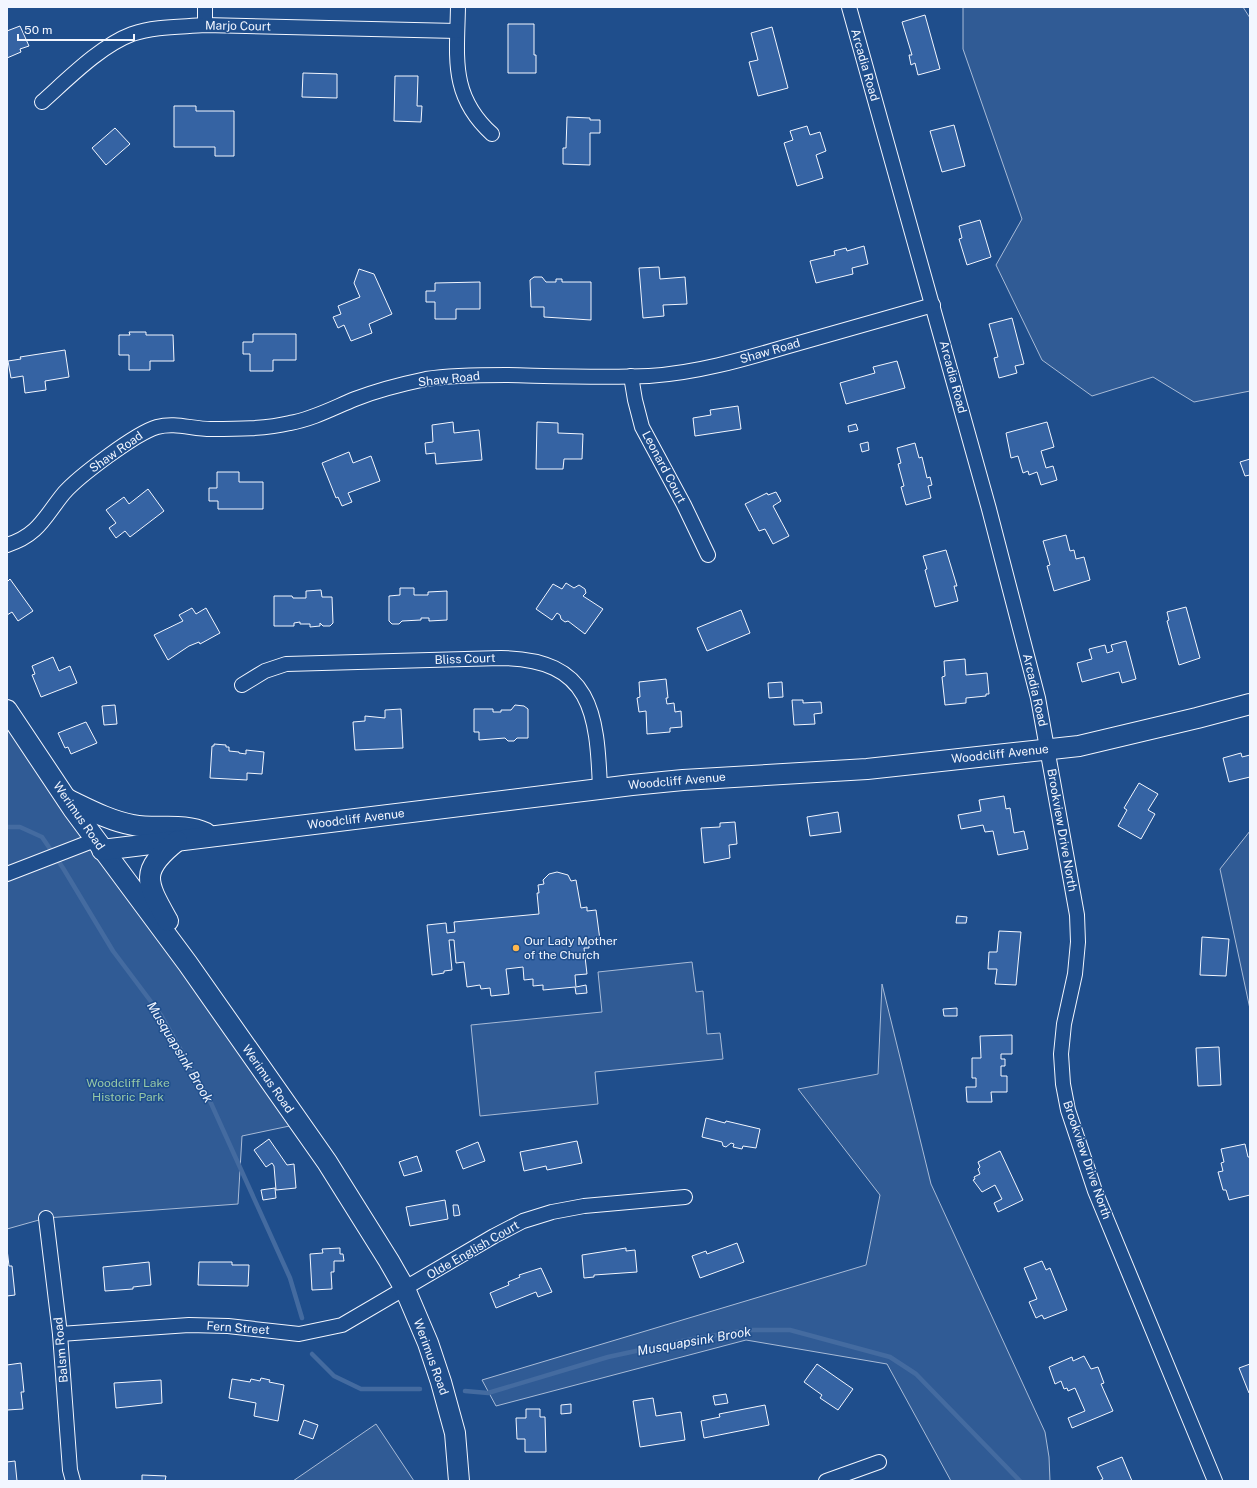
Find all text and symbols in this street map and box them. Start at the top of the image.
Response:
scale bar [18,16,134,42]
street label: Marjo Court [205,18,271,34]
text: 50 m [24,23,52,37]
street label: Arcadia Road [848,27,882,103]
street label: Shaw Road [738,336,802,366]
street label: Arcadia Road [937,339,969,415]
street label: Shaw Road [417,369,481,389]
street label: Shaw Road [87,428,145,476]
street label: Leonard Court [639,429,689,506]
street label: Bliss Court [434,651,496,667]
street label: Arcadia Road [1020,652,1050,728]
street label: Woodcliff Avenue [951,742,1050,766]
street label: Brookview Drive North [1044,767,1080,893]
street label: Woodcliff Avenue [628,770,727,792]
street label: Werimus Road [50,779,108,853]
street label: Woodcliff Avenue [307,806,406,832]
place label: Our Lady Mother of the Church [524,934,618,962]
marker: Our Lady Mother of the Church [511,943,521,953]
water label: Musquapsink Brook [144,999,216,1105]
street label: Werimus Road [239,1042,297,1116]
park label: Woodcliff Lake Historic Park [86,1076,170,1104]
street label: Brookview Drive North [1060,1099,1114,1221]
street label: Olde English Court [424,1218,522,1282]
street label: Balsm Road [51,1317,71,1383]
street label: Werimus Road [411,1317,451,1397]
street label: Fern Street [206,1319,270,1337]
water label: Musquapsink Brook [636,1324,752,1358]

